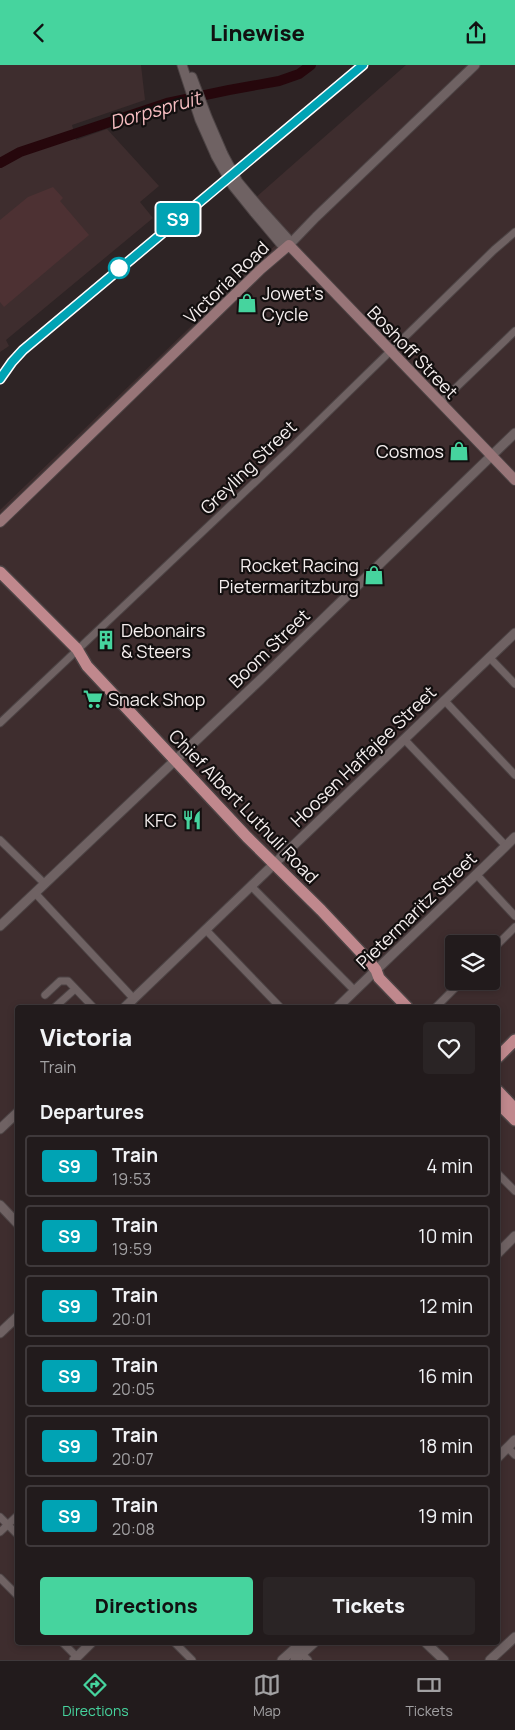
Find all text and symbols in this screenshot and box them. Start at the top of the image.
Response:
text: Linewise [210,18,305,48]
icon: back [25,19,53,47]
icon: share [462,19,490,47]
water label: Dorpspruit [107,84,206,135]
line badge: S9 [156,203,200,235]
text: S9 [166,207,190,231]
street label: Victoria Road [178,235,274,329]
unlabelled marker [108,257,130,279]
place label: Jowet's Cycle [262,281,324,326]
shop icon: Jowet's Cycle [236,292,258,314]
street label: Boshoff Street [362,300,464,404]
street label: Greyling Street [195,415,301,519]
place label: Cosmos [376,439,444,463]
shop icon: Cosmos [448,440,470,462]
place label: Rocket Racing Pietermaritzburg [219,553,359,598]
shop icon: Rocket Racing Pietermaritzburg [363,564,385,586]
street label: Boom Street [223,603,315,693]
place label: Debonairs & Steers [121,618,205,663]
building icon: Debonairs & Steers [95,629,117,651]
street label: Hoosen Haffajee Street [285,680,441,832]
place label: Snack Shop [108,687,205,711]
supermarket icon: Snack Shop [82,688,104,710]
street label: Chief Albert Luthuli Road [164,724,324,888]
place label: KFC [144,808,177,832]
restaurant icon: KFC [181,809,203,831]
street label: Pietermaritz Street [351,846,481,974]
map controls [445,935,500,990]
button: layers [445,935,500,990]
text: Victoria [40,1020,132,1053]
button: heart [423,1022,475,1074]
text: Train [40,1056,76,1078]
text: Departures [40,1099,144,1125]
text: Train [112,1142,158,1168]
text: 4 min [426,1153,473,1179]
text: S9 [58,1154,81,1178]
text: 19:53 [112,1168,151,1190]
text: Train [112,1212,158,1238]
text: 10 min [418,1223,473,1249]
text: S9 [58,1224,81,1248]
text: 19:59 [112,1238,152,1260]
text: Train [112,1282,158,1308]
text: 12 min [419,1293,473,1319]
text: S9 [58,1294,81,1318]
text: 20:01 [112,1308,152,1330]
text: Train [112,1352,158,1378]
text: 16 min [418,1363,473,1389]
text: S9 [58,1364,81,1388]
text: 20:05 [112,1378,155,1400]
text: Train [112,1422,158,1448]
text: 18 min [419,1433,473,1459]
text: S9 [58,1434,81,1458]
text: 20:07 [112,1448,153,1470]
text: Train [112,1492,158,1518]
text: 19 min [418,1503,473,1529]
text: S9 [58,1504,81,1528]
text: 20:08 [112,1518,155,1540]
button: Directions [40,1577,253,1635]
button: Tickets [263,1577,475,1635]
tab: Directions [62,1671,129,1720]
tab: Map [253,1671,281,1720]
tab: Tickets [405,1671,453,1720]

